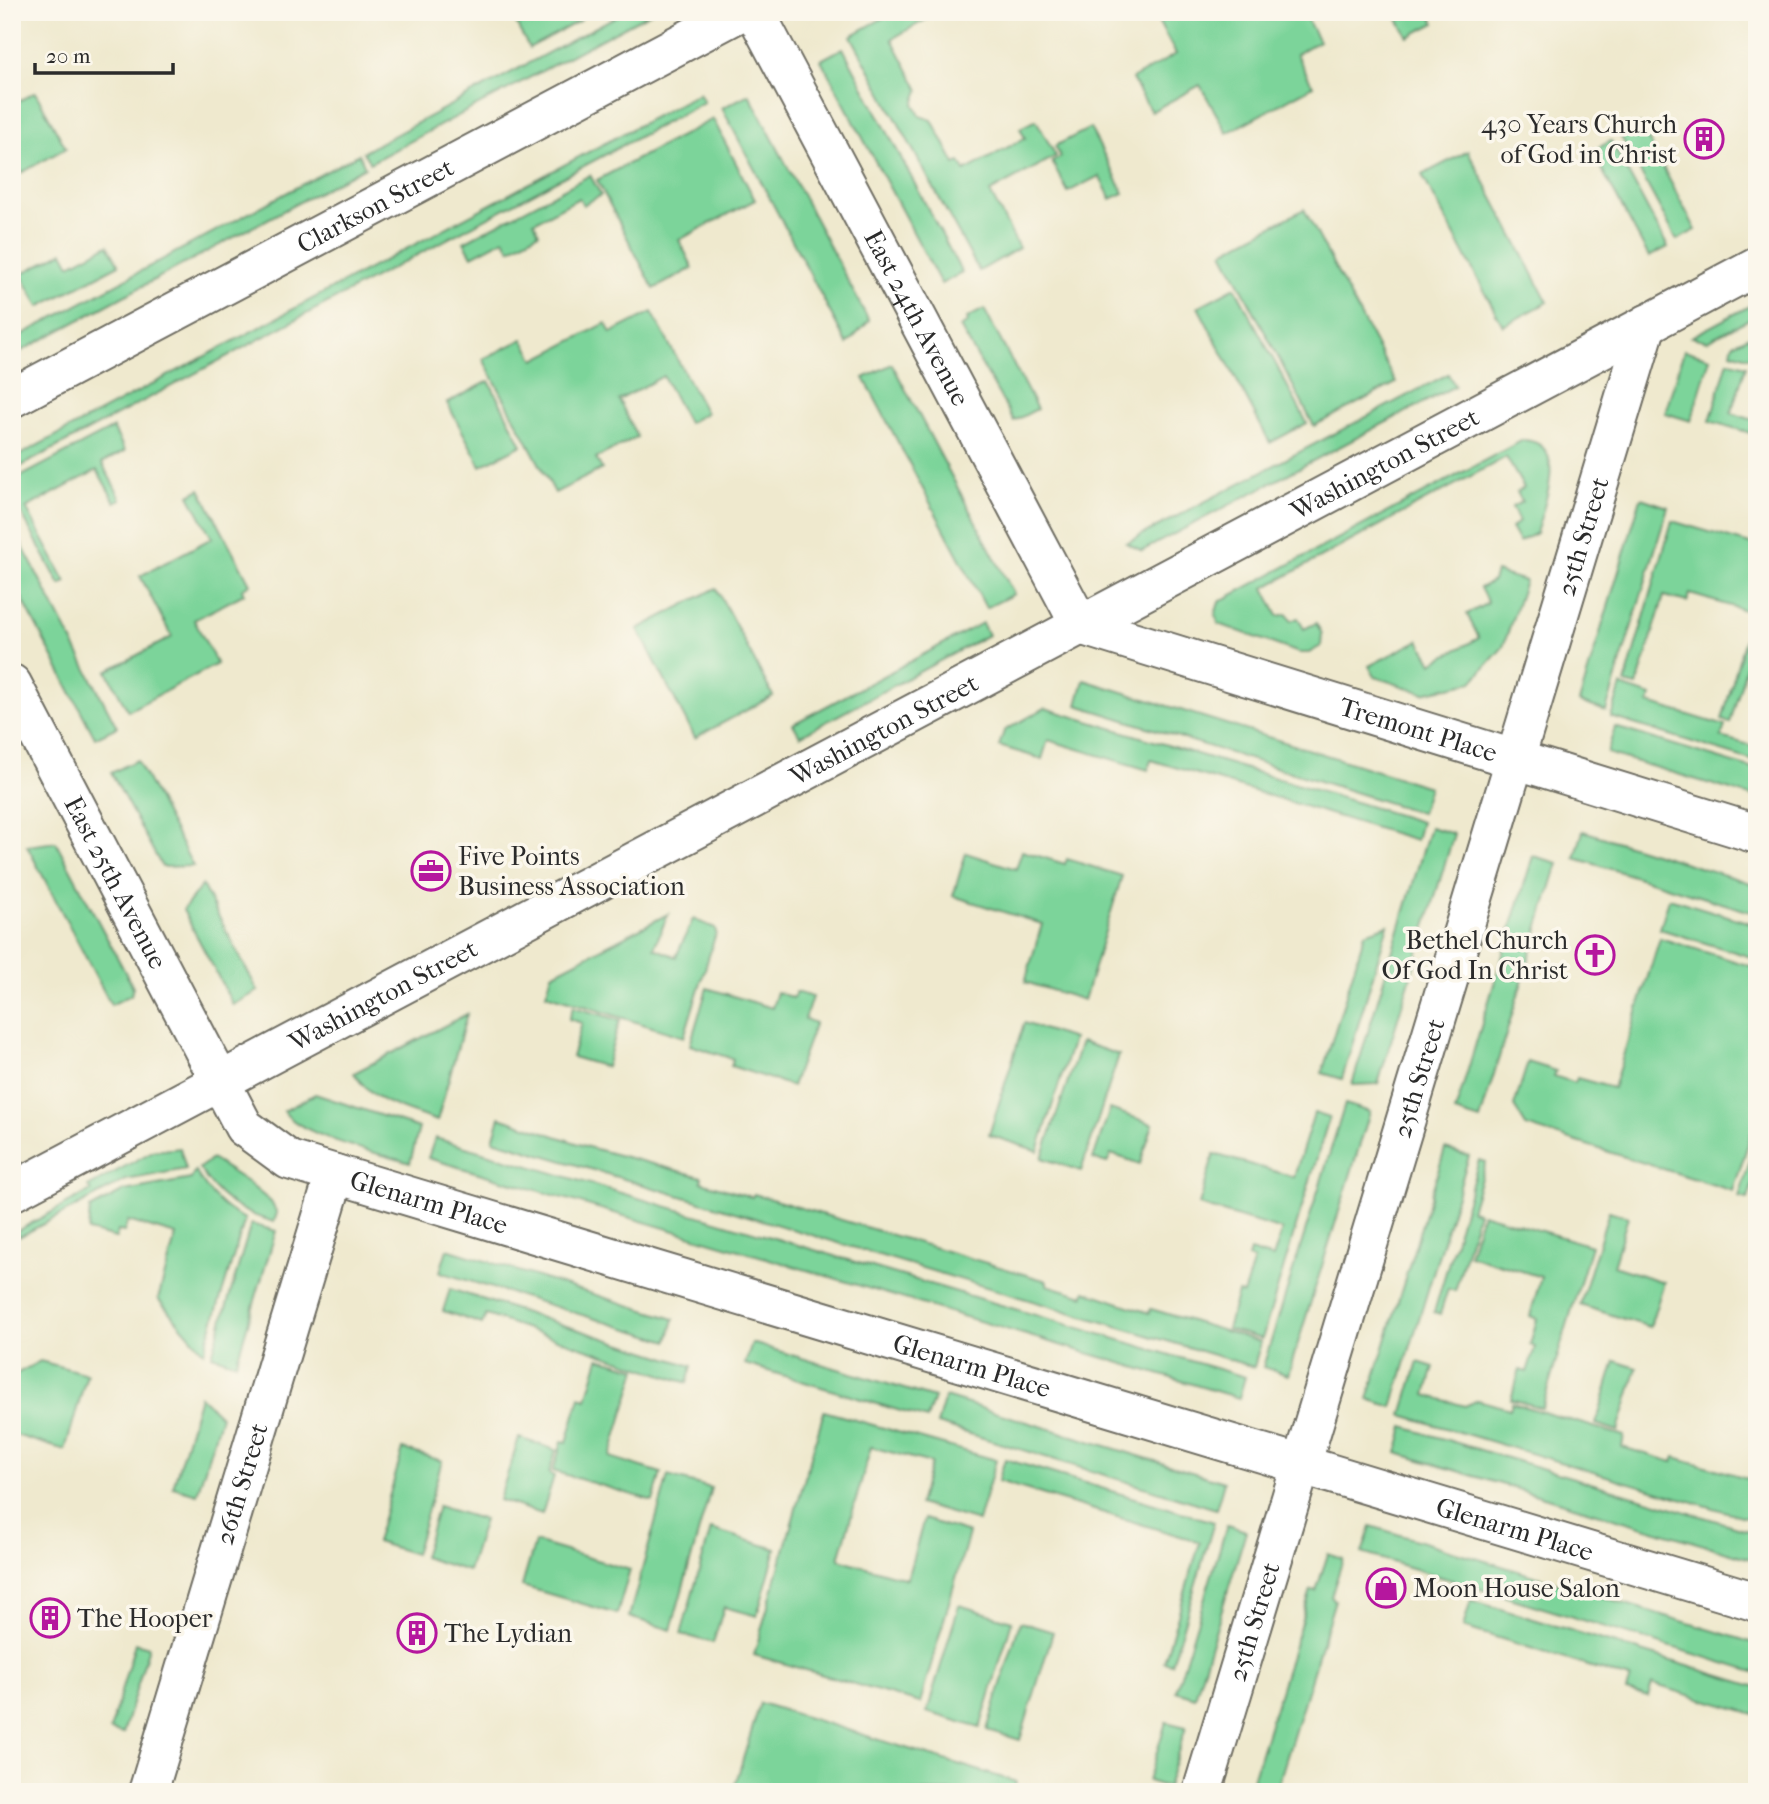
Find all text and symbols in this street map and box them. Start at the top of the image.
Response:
scale bar [35,32,173,76]
text: 20 m [46,44,91,68]
place label: 430 Years Church of God in Christ [1481,109,1678,170]
building icon: 430 Years Church of God in Christ [1683,118,1725,160]
street label: Clarkson Street [292,151,460,260]
street label: East 24th Avenue [857,225,976,411]
street label: Washington Street [1285,401,1485,527]
street label: 25th Street [1550,473,1616,600]
street label: Washington Street [784,667,984,793]
street label: Tremont Place [1336,691,1501,769]
street label: East 25th Avenue [58,791,173,974]
place label: Five Points Business Association [458,841,685,902]
office icon: Five Points Business Association [410,850,452,892]
place label: Bethel Church Of God In Christ [1381,925,1569,986]
street label: Washington Street [283,933,483,1059]
church icon: Bethel Church Of God In Christ [1574,934,1616,976]
street label: 25th Street [1386,1014,1452,1141]
street label: Glenarm Place [346,1164,511,1241]
street label: Glenarm Place [889,1328,1054,1404]
street label: 26th Street [209,1419,275,1549]
street label: Glenarm Place [1432,1491,1597,1568]
street label: 25th Street [1221,1558,1287,1685]
shop icon: Moon House Salon [1365,1567,1407,1609]
place label: Moon House Salon [1413,1573,1620,1604]
building icon: The Hooper [29,1597,71,1639]
place label: The Hooper [77,1603,213,1634]
building icon: The Lydian [396,1612,438,1654]
place label: The Lydian [444,1618,572,1649]

